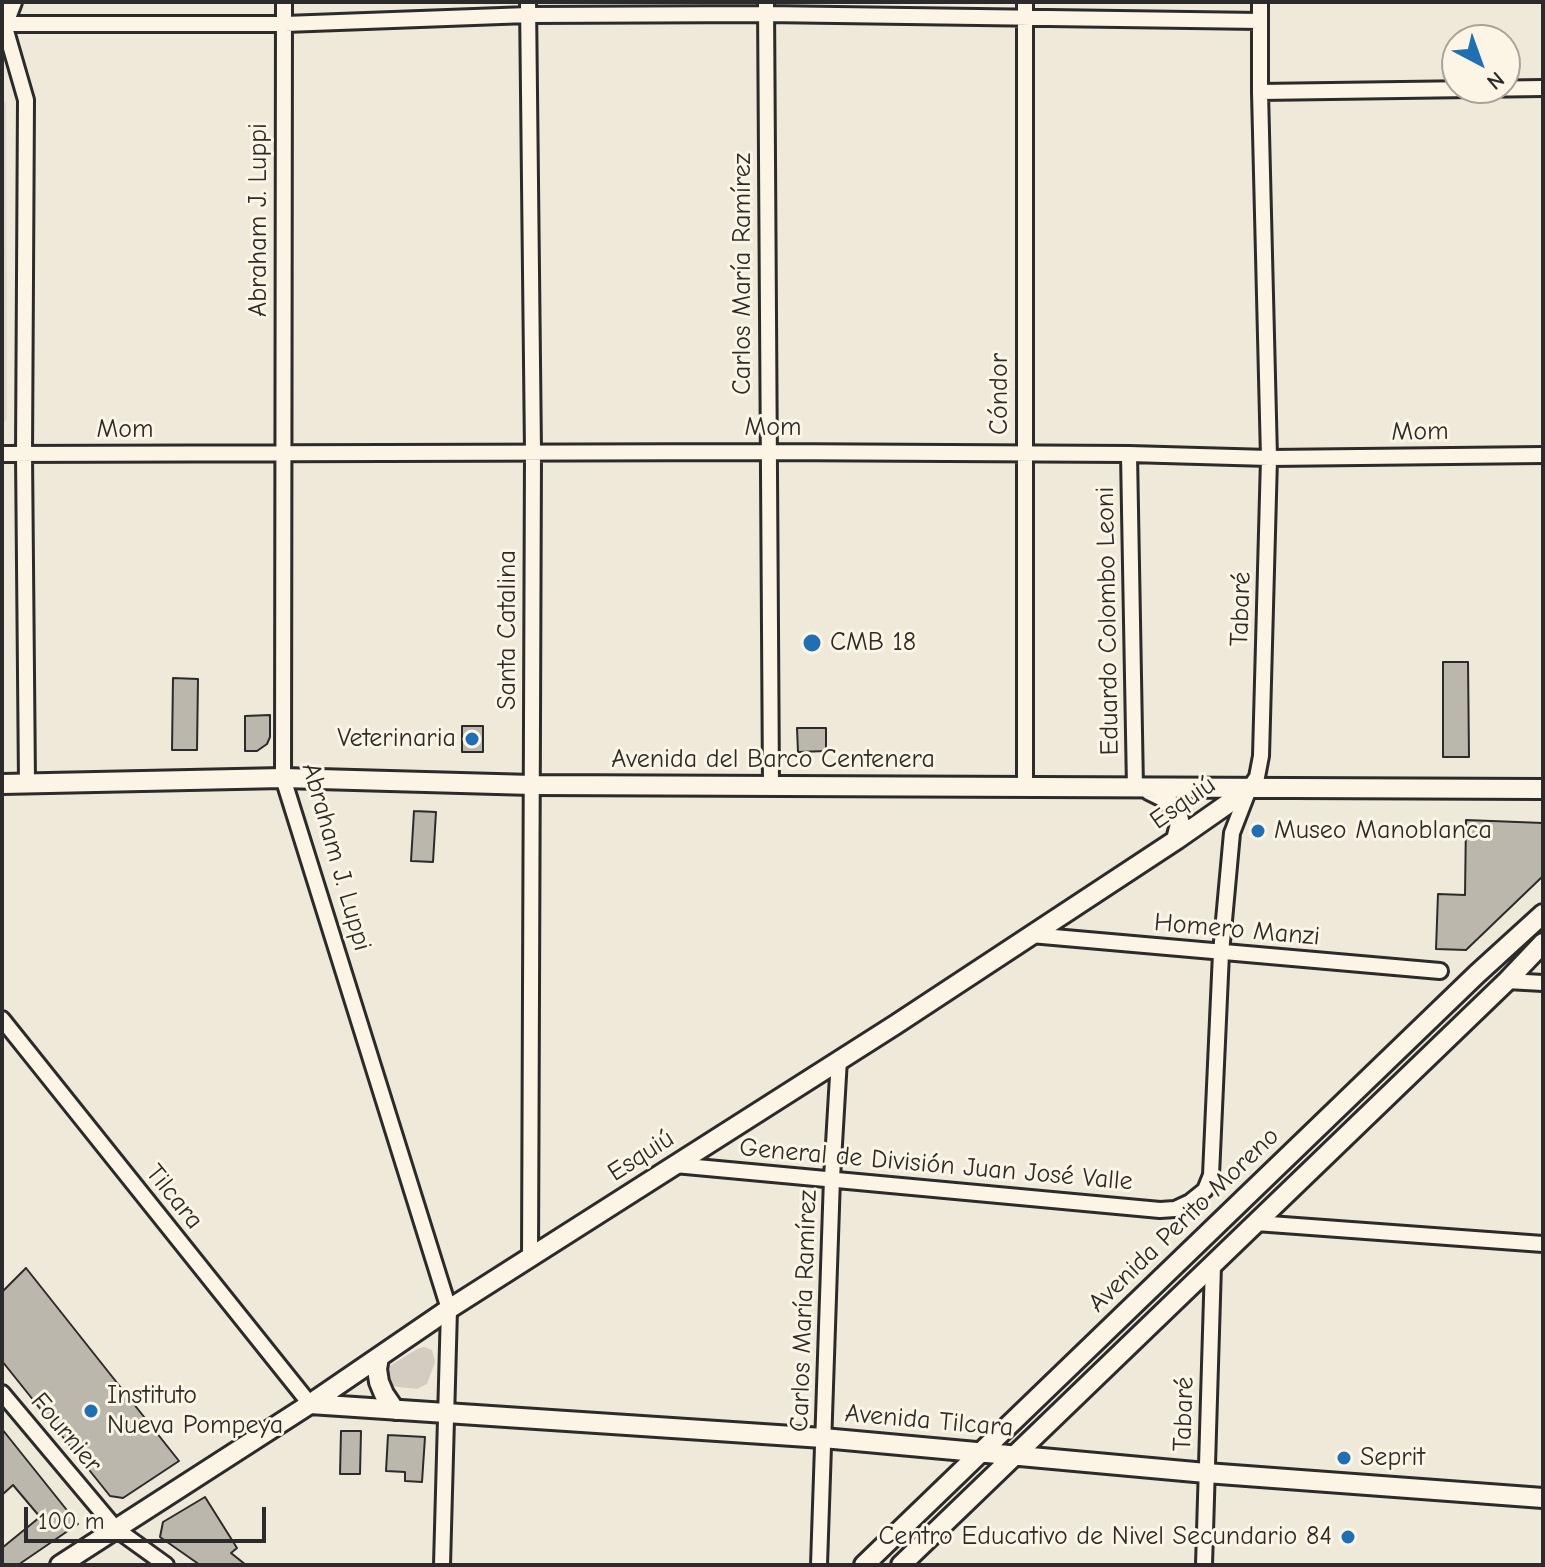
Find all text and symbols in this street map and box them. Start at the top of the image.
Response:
north arrow [1441,24,1521,104]
text: N [1481,66,1509,95]
street label: Abraham J. Luppi [243,123,275,317]
street label: Carlos María Ramírez [727,153,759,395]
street label: Cóndor [984,353,1016,435]
street label: Mom [744,412,802,444]
street label: Mom [96,414,154,446]
street label: Mom [1391,416,1449,448]
street label: Eduardo Colombo Leoni [1090,486,1126,756]
street label: Santa Catalina [492,550,524,710]
street label: Tabaré [1224,571,1258,647]
place label: CMB 18 [830,627,916,659]
marker: CMB 18 [801,632,823,654]
place label: Veterinaria [337,723,456,755]
marker: Veterinaria [463,730,481,748]
street label: Avenida del Barco Centenera [611,744,935,776]
street label: Abraham J. Luppi [294,760,378,954]
street label: Esquiú [1144,769,1222,837]
place label: Museo Manoblanca [1274,815,1492,847]
marker: Museo Manoblanca [1249,822,1267,840]
street label: Homero Manzi [1153,907,1321,953]
street label: Avenida Perito Moreno [1082,1121,1286,1319]
street label: Esquiú [602,1123,680,1189]
street label: General de División Juan José Valle [738,1132,1134,1198]
street label: Tilcara [138,1158,210,1236]
street label: Carlos María Ramírez [784,1189,824,1433]
street label: Tabaré [1167,1376,1201,1452]
place label: Instituto Nueva Pompeya [107,1380,283,1442]
street label: Fournier [24,1387,108,1479]
street label: Avenida Tilcara [843,1398,1015,1444]
marker: Instituto Nueva Pompeya [82,1402,100,1420]
place label: Seprit [1360,1442,1425,1474]
marker: Seprit [1335,1449,1353,1467]
scale bar [28,1491,270,1541]
text: 100 m [38,1507,105,1535]
place label: Centro Educativo de Nivel Secundario 84 [878,1521,1332,1553]
marker: Centro Educativo de Nivel Secundario 84 [1339,1528,1357,1546]

